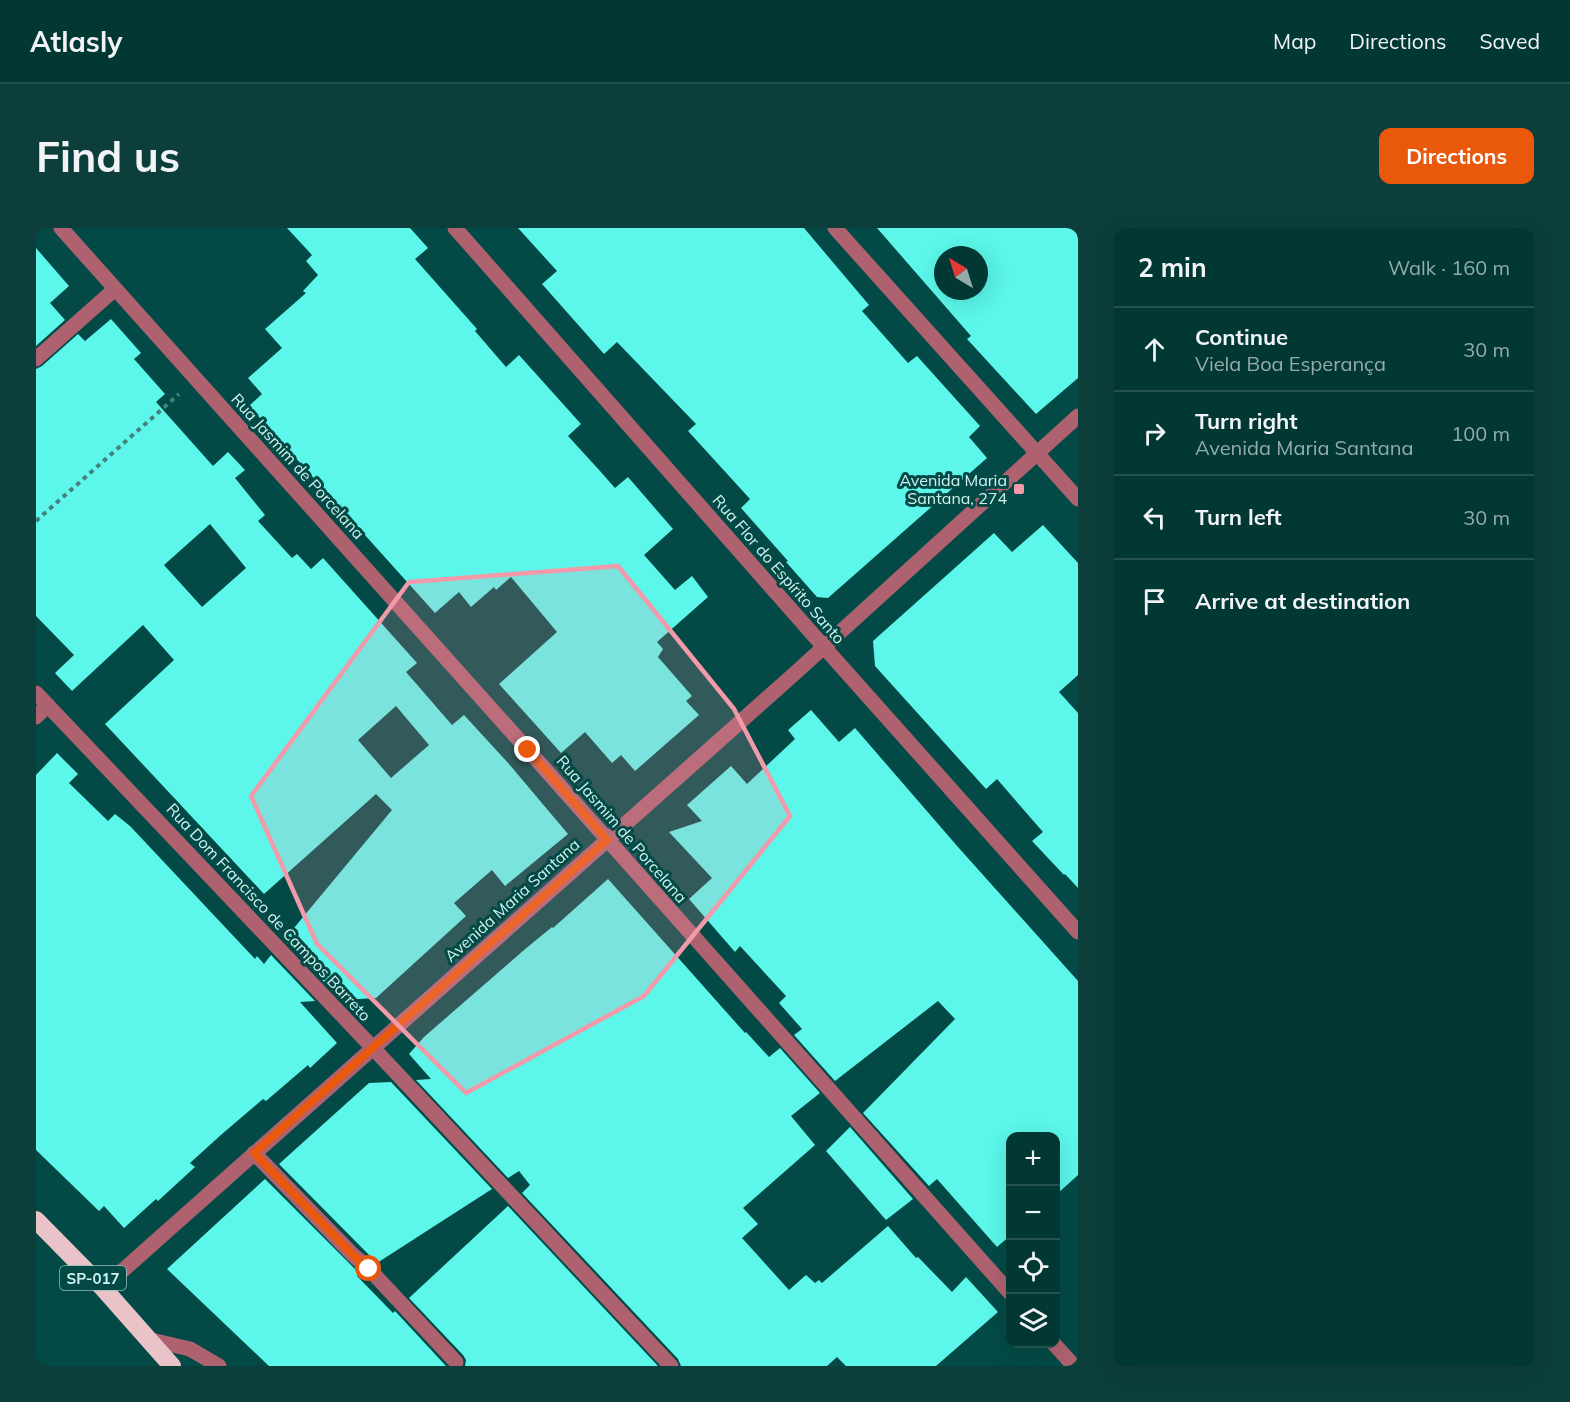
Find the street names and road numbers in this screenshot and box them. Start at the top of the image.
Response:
street label: Rua Jasmim de Porcelana [227,389,369,543]
street label: Rua Flor do Espírito Santo [709,490,849,648]
street label: Rua Jasmim de Porcelana [552,751,692,907]
street label: Rua Dom Francisco de Campos Barreto [163,799,375,1025]
street label: Avenida Maria Santana [440,834,584,966]
road number: SP-017 [60,1266,126,1290]

